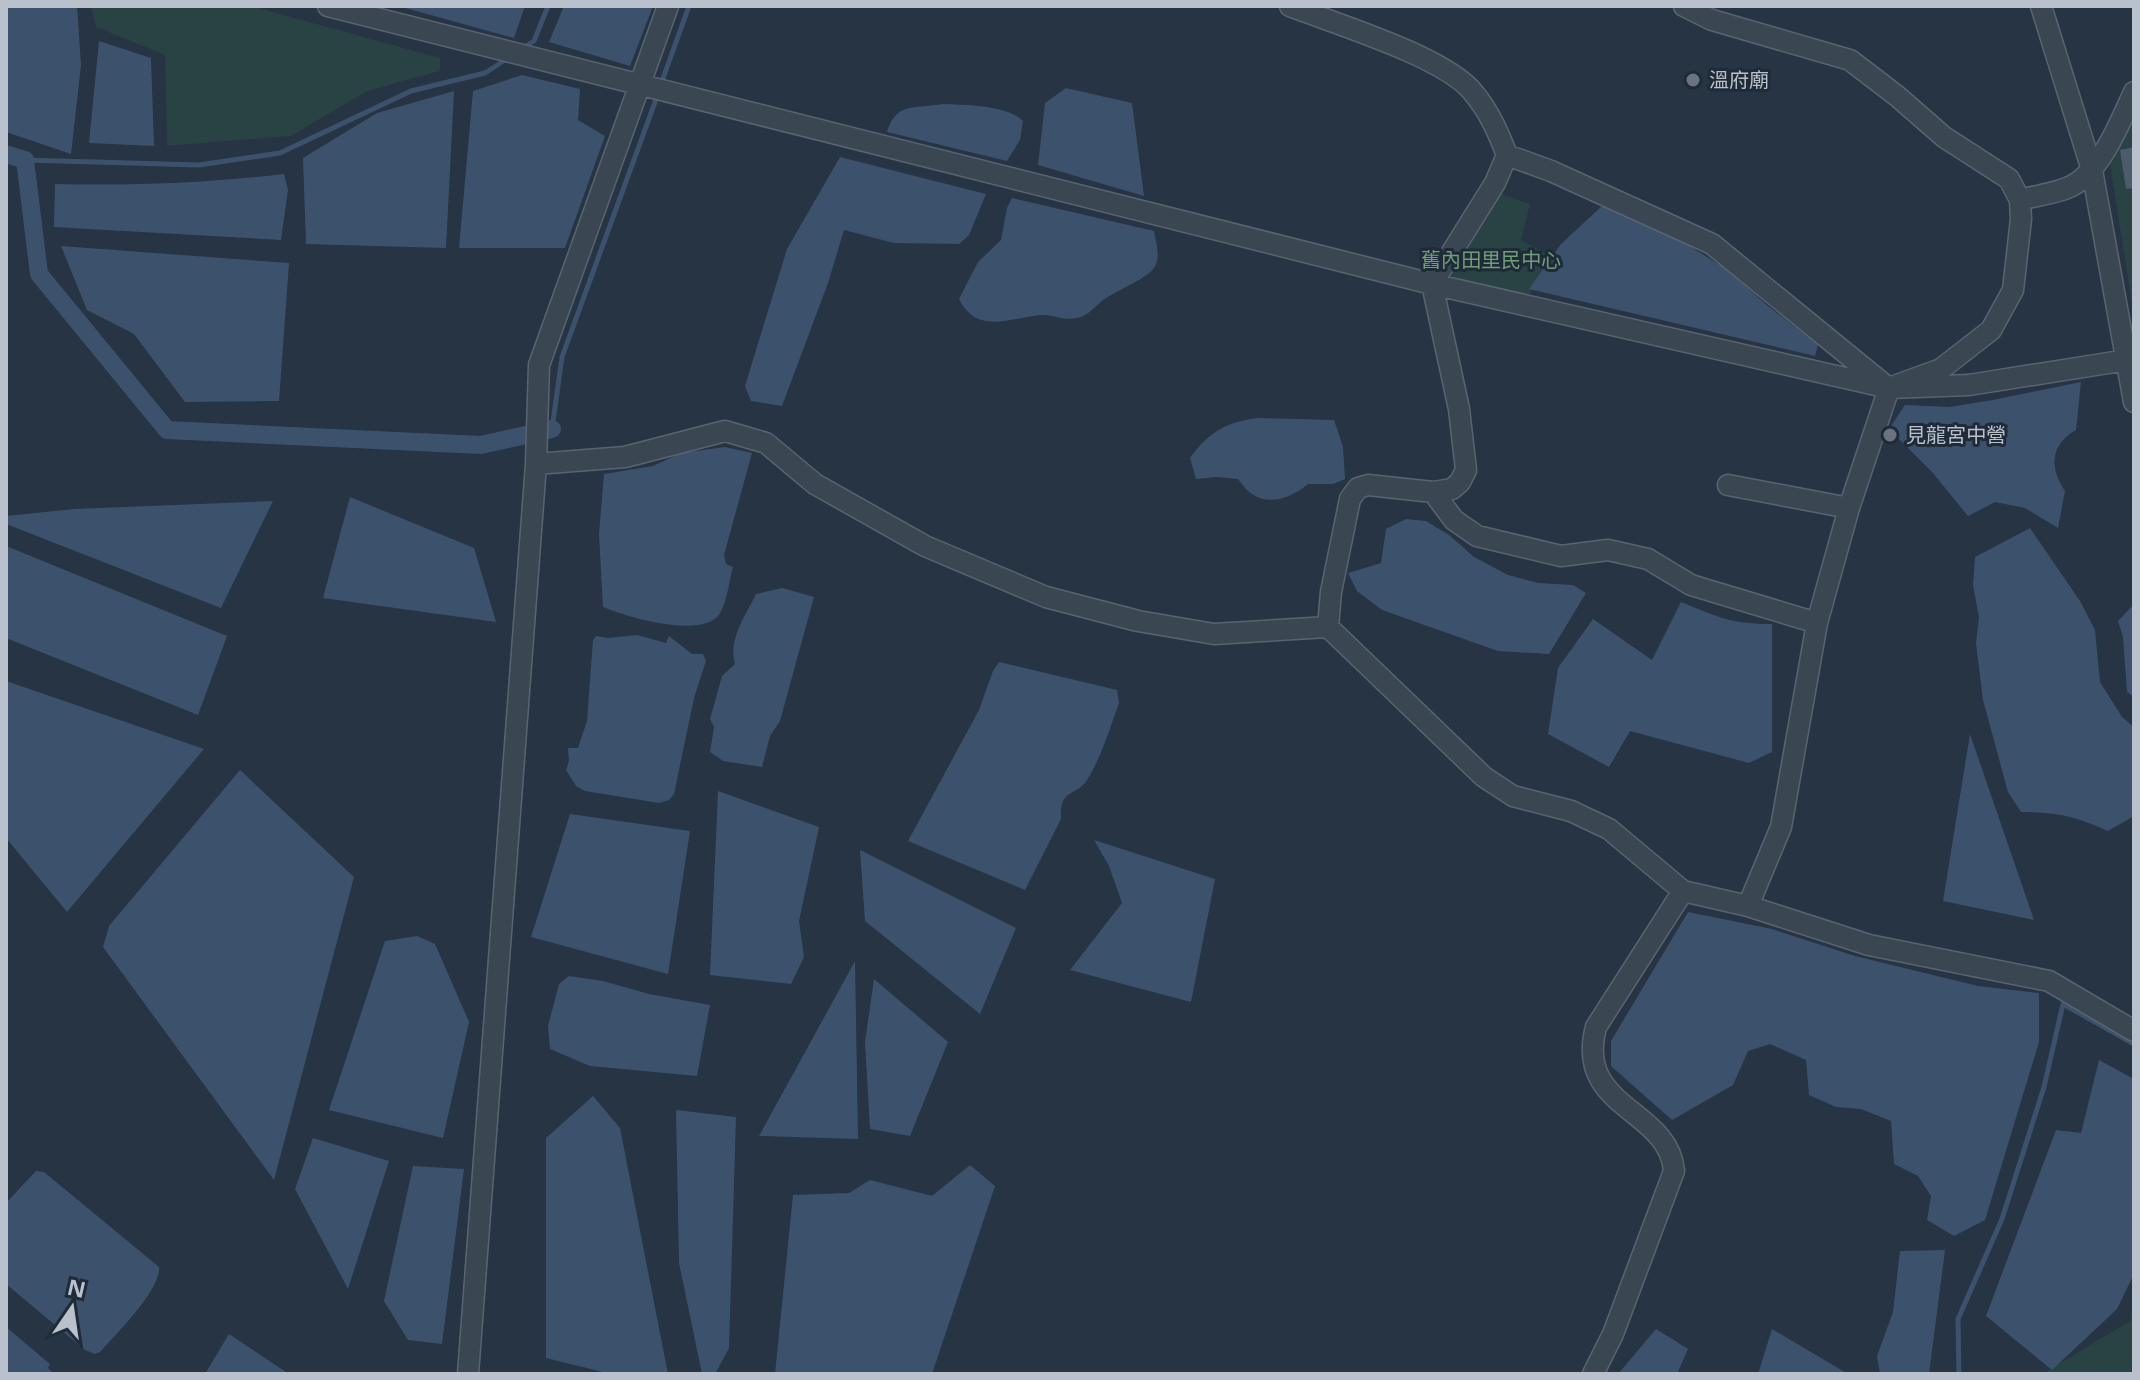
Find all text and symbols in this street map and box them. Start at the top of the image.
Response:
place label: 溫府廟 [1709,66,1769,93]
marker: 溫府廟 [1684,71,1702,89]
park label: 舊內田里民中心 [1421,246,1561,273]
place label: 見龍宮中營 [1906,421,2006,448]
marker: 見龍宮中營 [1881,426,1899,444]
north arrow [32,1268,112,1348]
text: N [65,1271,89,1304]

